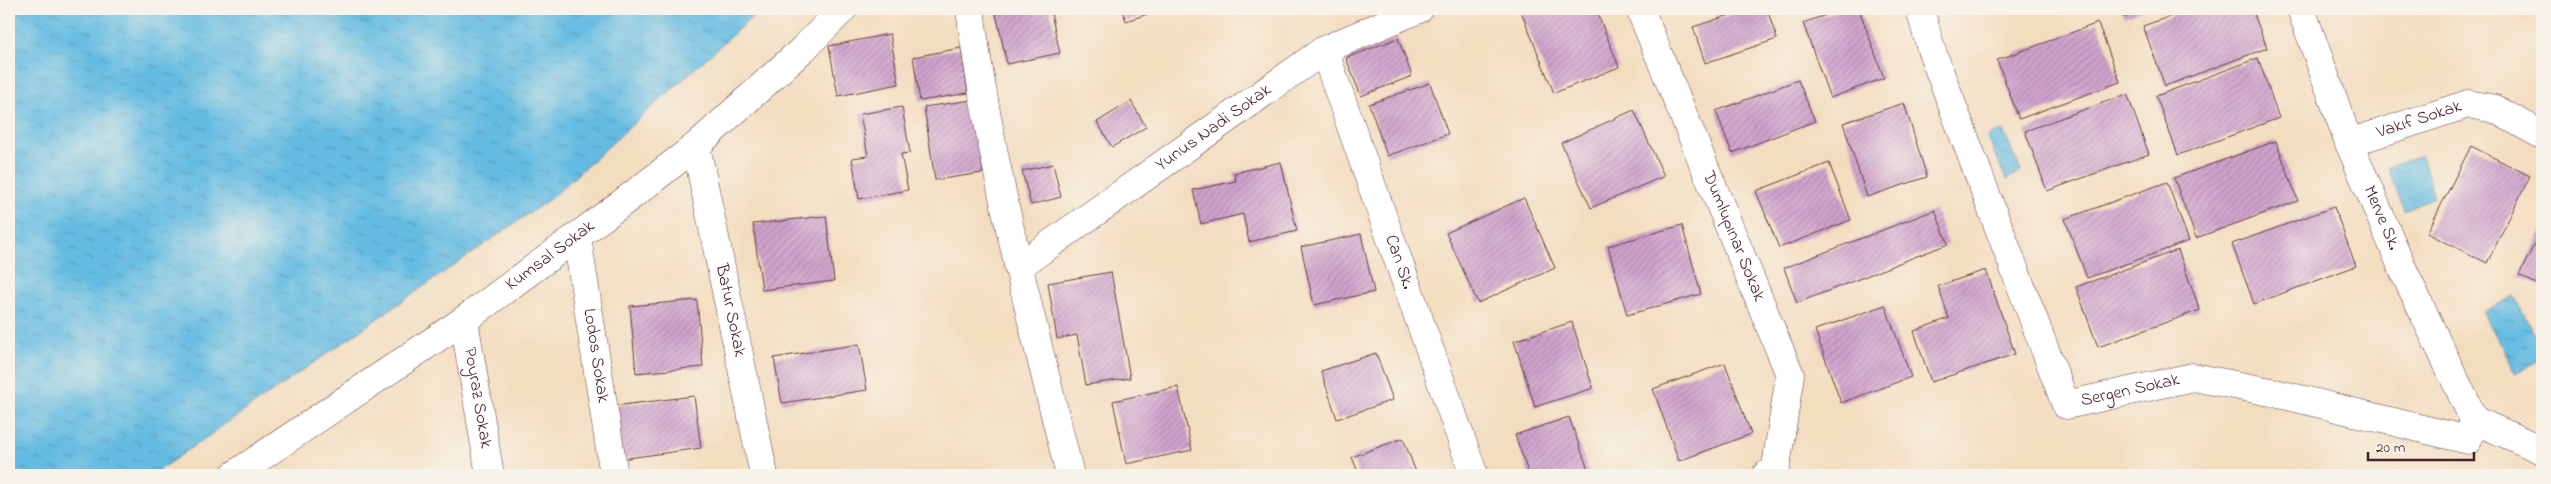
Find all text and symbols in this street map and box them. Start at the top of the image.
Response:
street label: Yunus Nadi Sokak [1150,78,1277,178]
street label: Vakıf Sokak [2372,94,2465,146]
street label: Dumlupınar Sokak [1695,167,1772,306]
street label: Merve Sk. [2356,182,2407,255]
street label: Kumsal Sokak [500,214,601,298]
street label: Can Sk. [1377,231,1421,293]
street label: Batur Sokak [708,261,752,359]
street label: Lodos Sokak [575,307,616,405]
street label: Poyraz Sokak [456,345,498,450]
street label: Sergen Sokak [2078,367,2182,414]
scale bar [2368,429,2475,461]
text: 20 m [2376,437,2406,459]

